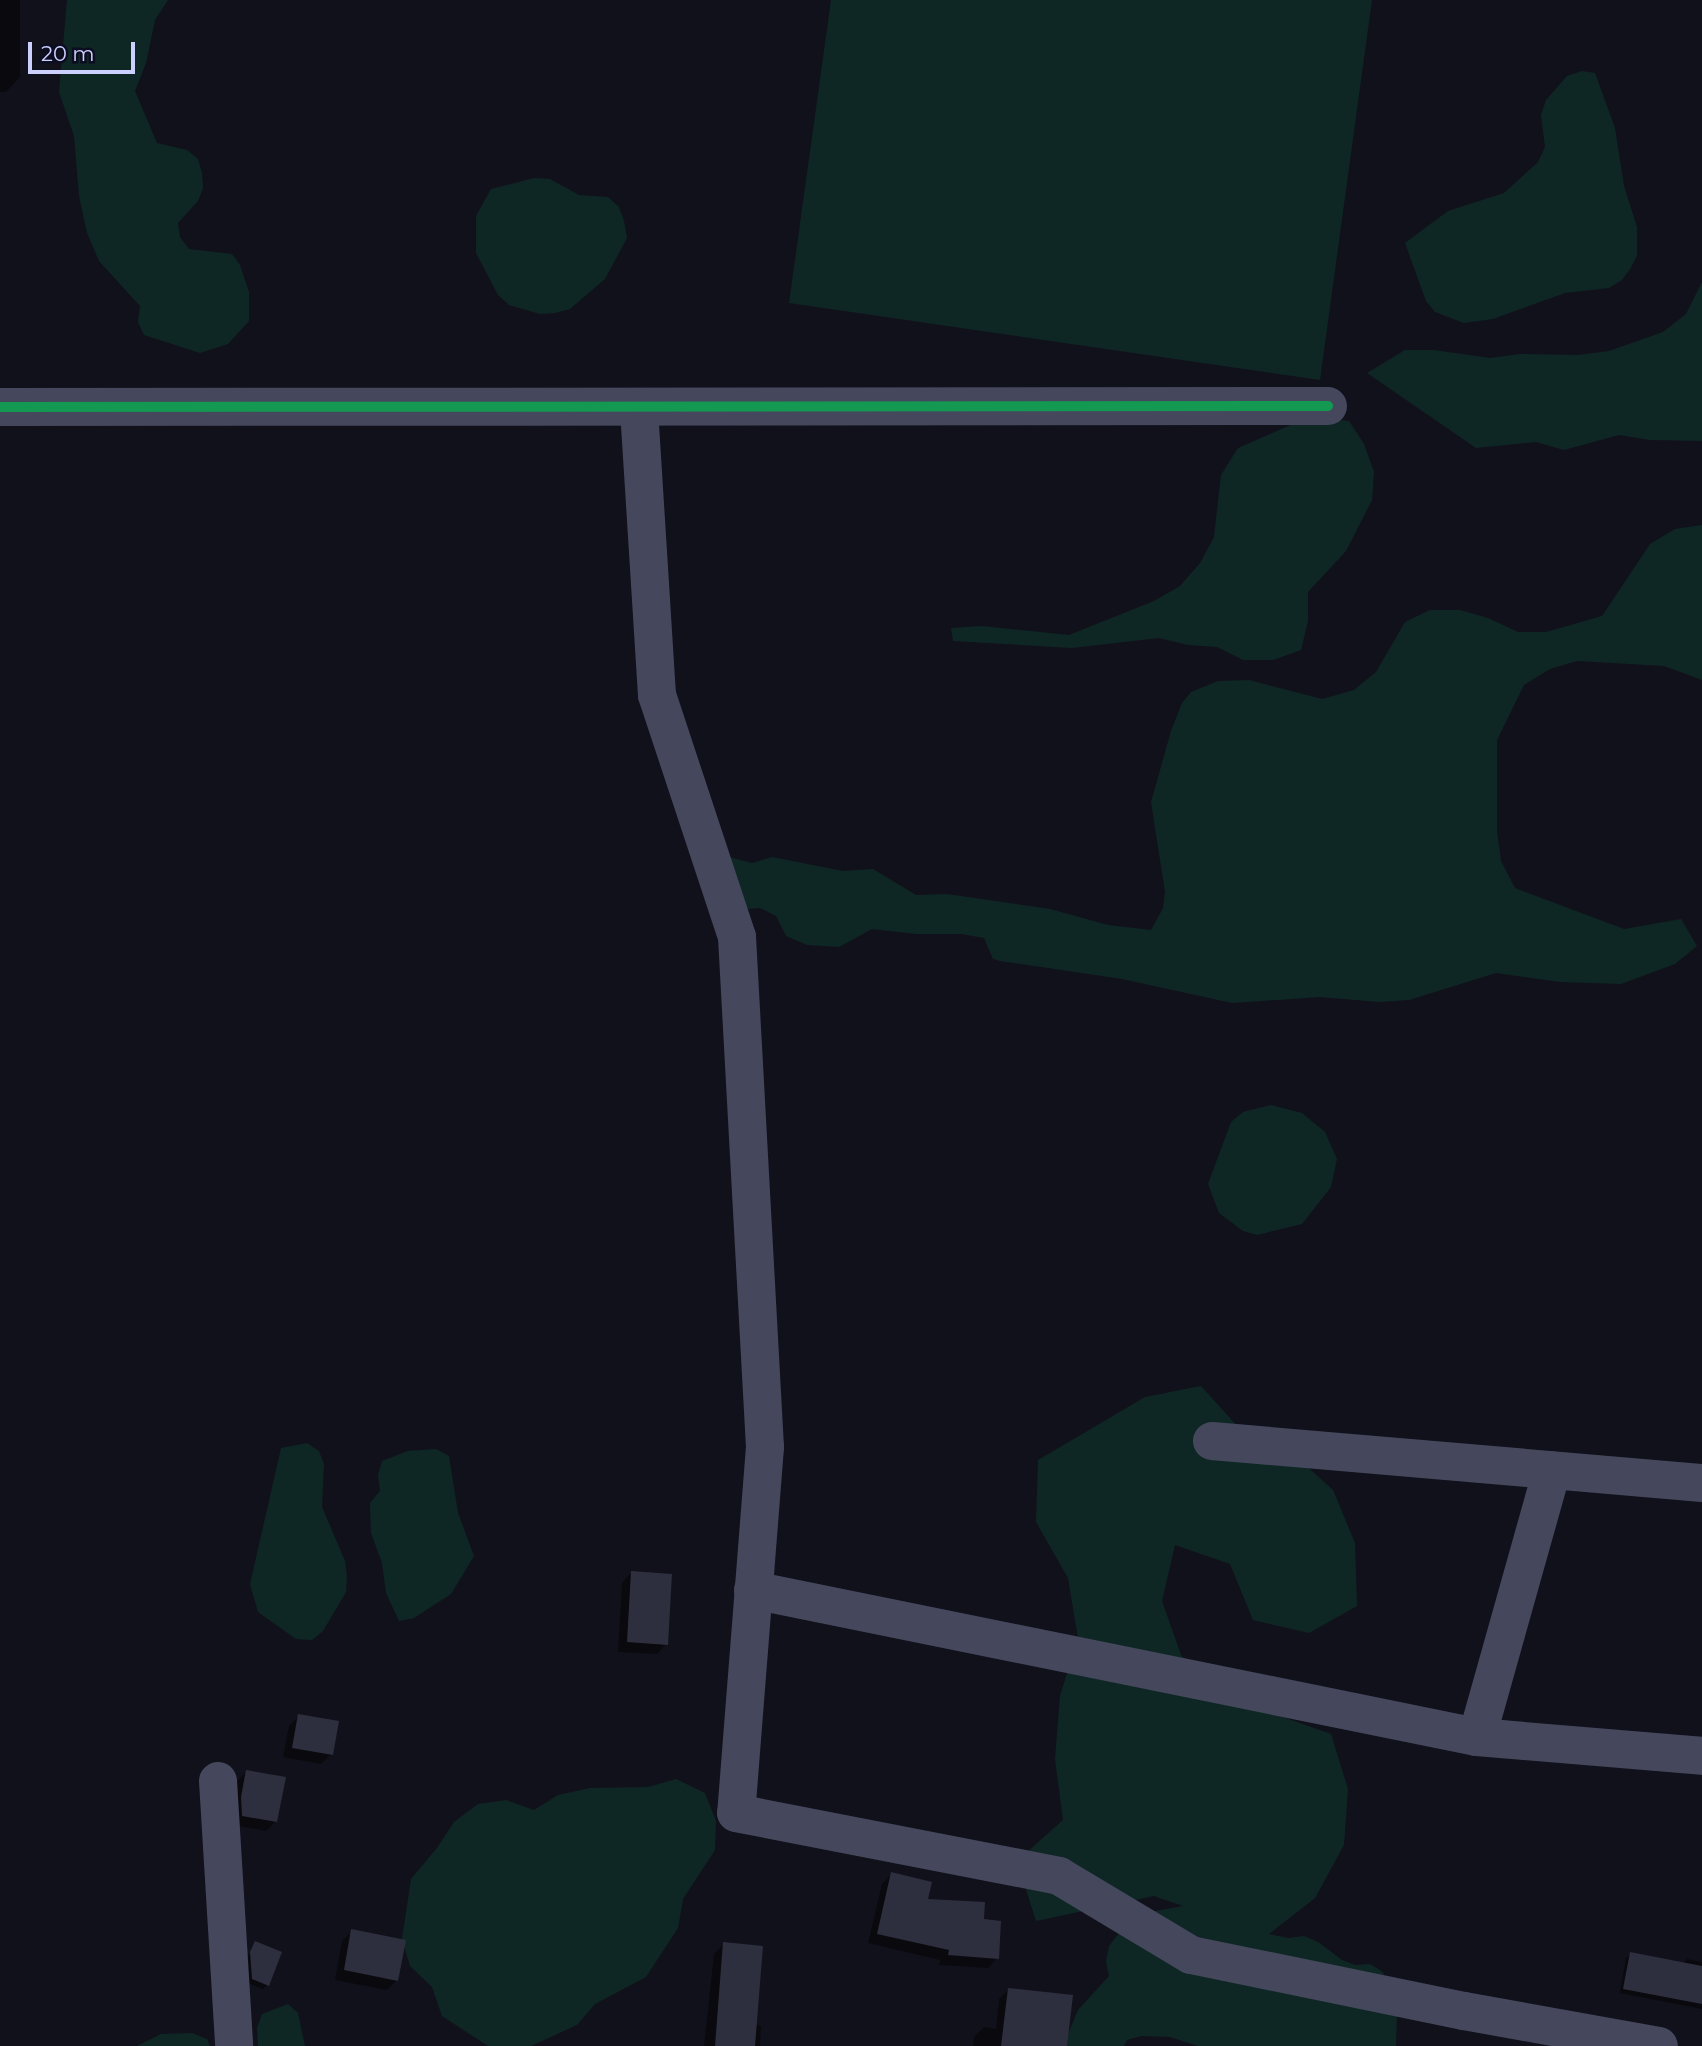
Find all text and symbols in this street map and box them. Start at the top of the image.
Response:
scale bar [32,28,138,72]
text: 20 m [41,41,95,66]

